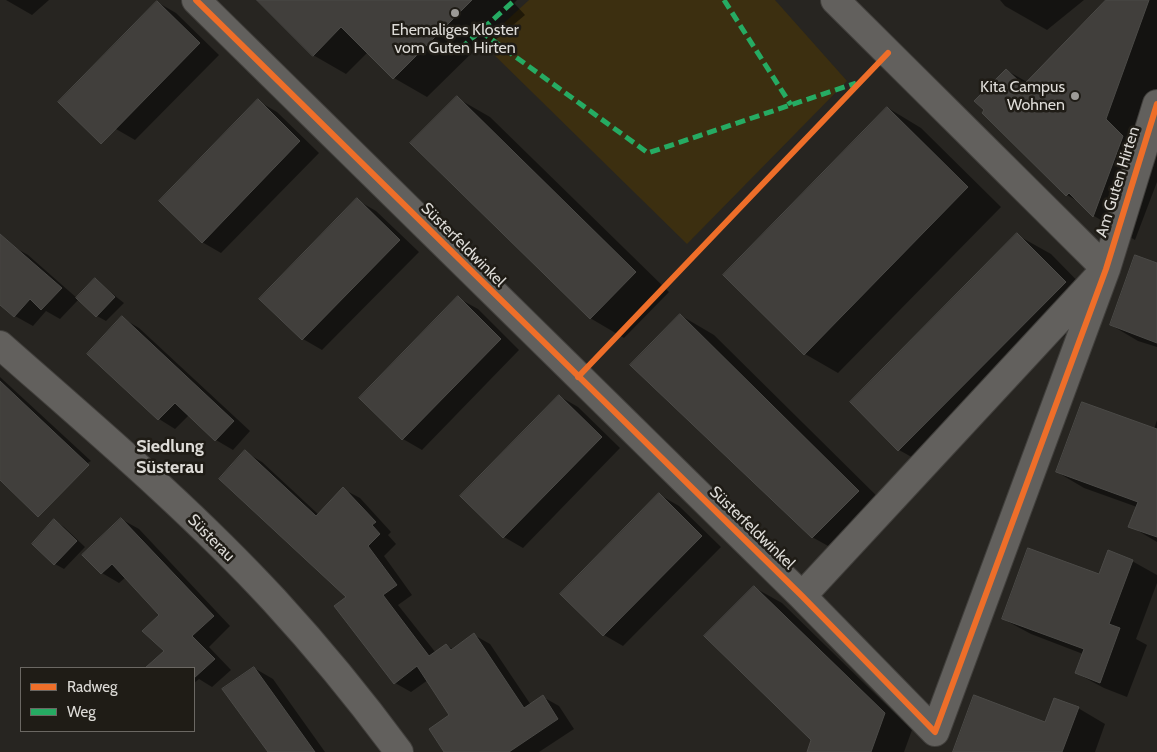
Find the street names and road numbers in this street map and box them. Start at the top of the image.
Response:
street label: Am Guten Hirten [1092,124,1144,240]
street label: Süsterfeldwinkel [417,199,509,291]
street label: Süsterfeldwinkel [705,482,799,574]
street label: Süsterau [183,510,239,566]

